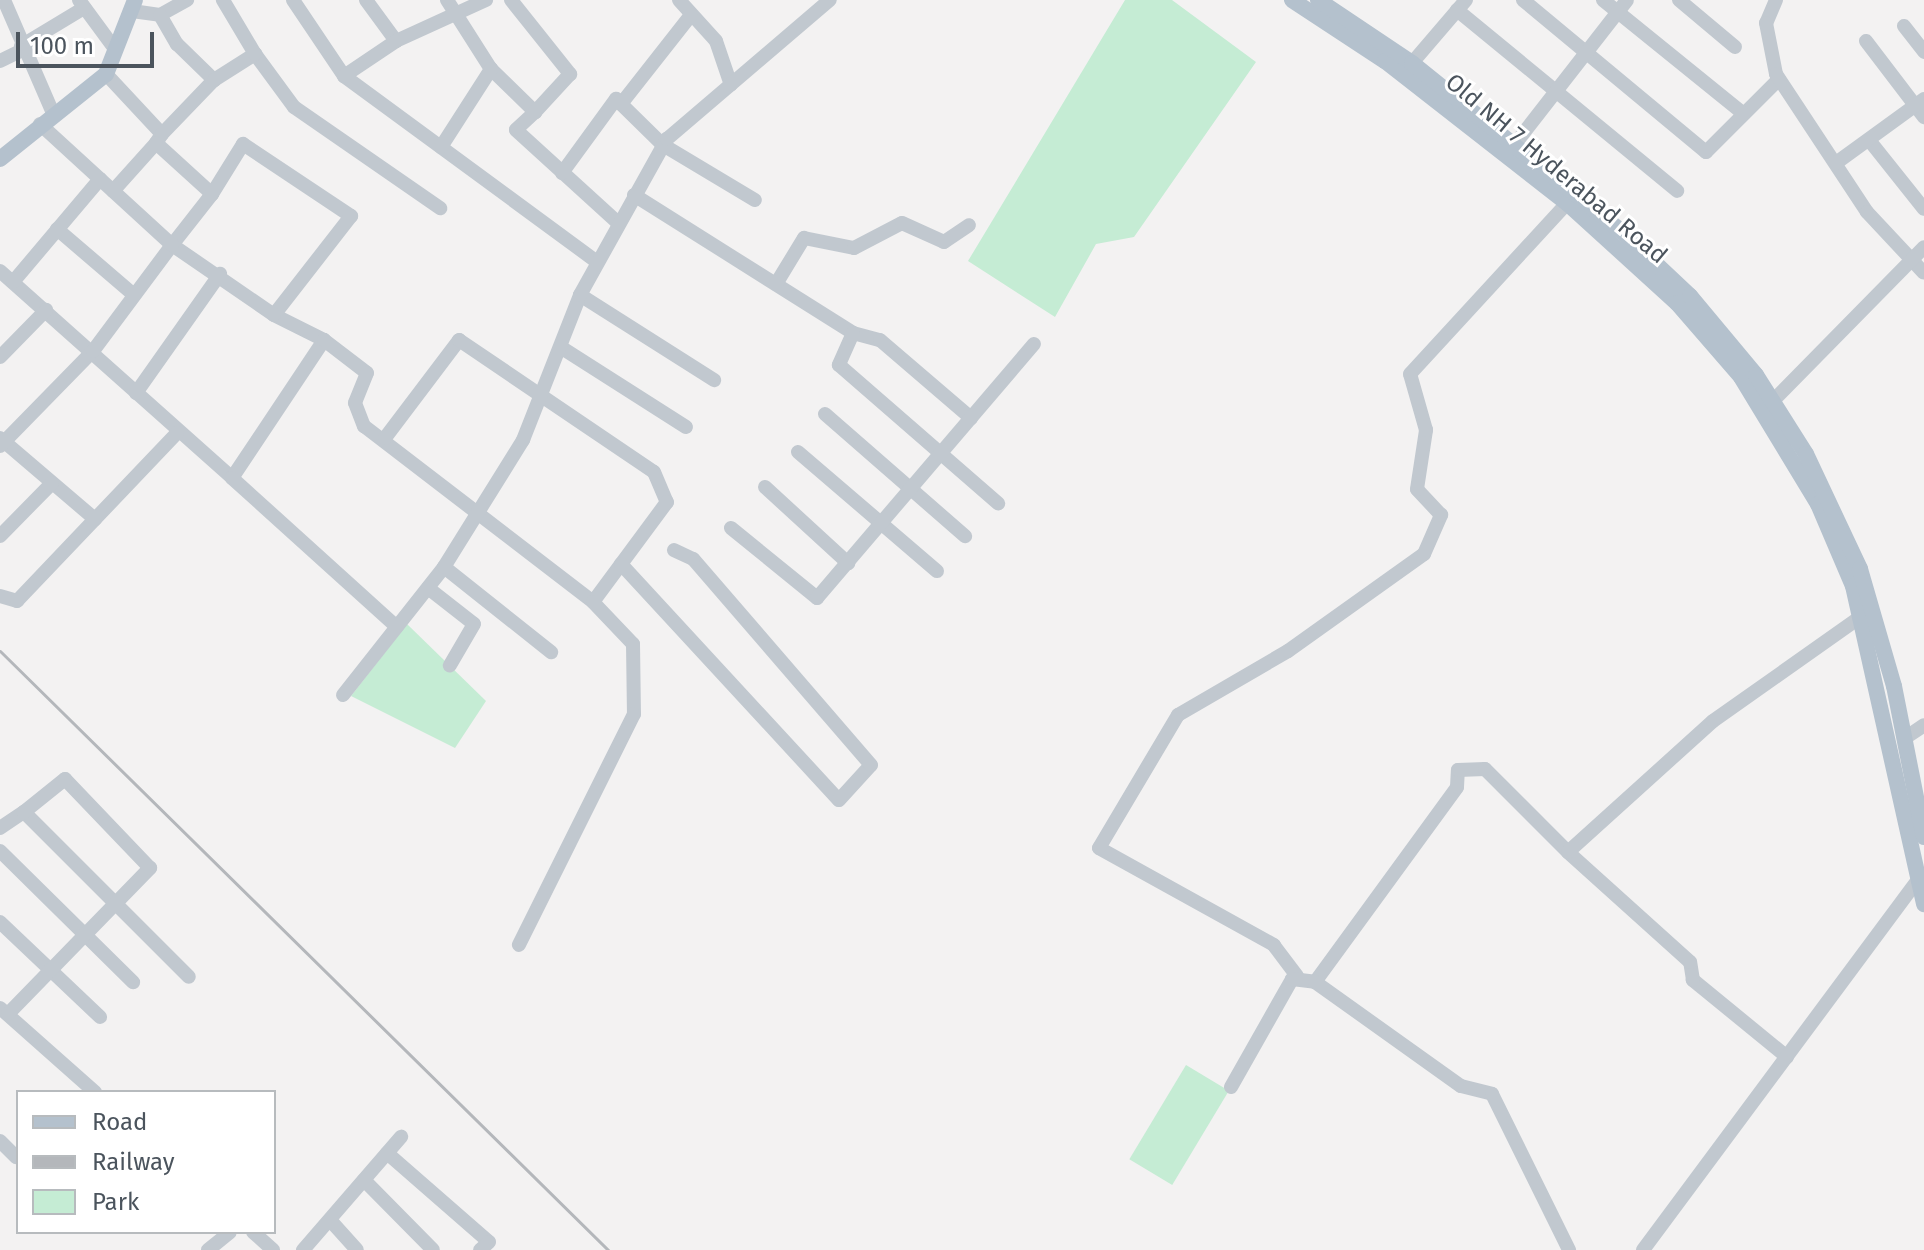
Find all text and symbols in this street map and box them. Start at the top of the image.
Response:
scale bar [20,16,158,66]
text: 100 m [30,32,94,60]
street label: Old NH 7 Hyderabad Road [1439,68,1673,270]
legend [16,1090,276,1234]
text: Road [92,1108,147,1136]
text: Railway [92,1148,175,1176]
text: Park [92,1188,139,1216]

